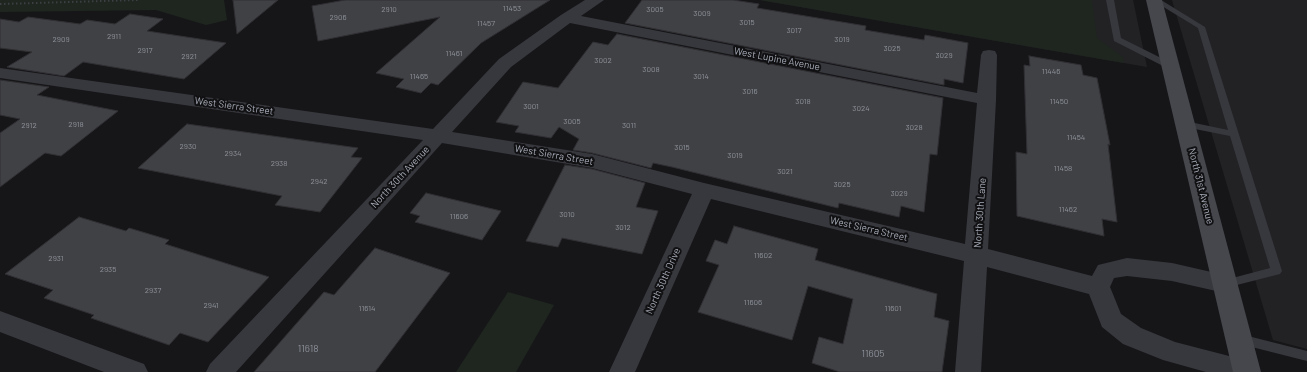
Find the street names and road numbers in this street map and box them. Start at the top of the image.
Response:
street label: West Lupine Avenue [733,45,821,73]
street label: West Sierra Street [194,95,274,117]
street label: West Sierra Street [514,142,594,168]
street label: North 30th Avenue [368,143,432,211]
street label: North 31st Avenue [1186,147,1216,225]
street label: North 30th Lane [972,178,988,248]
street label: West Sierra Street [829,214,909,244]
street label: North 30th Drive [643,246,683,316]

